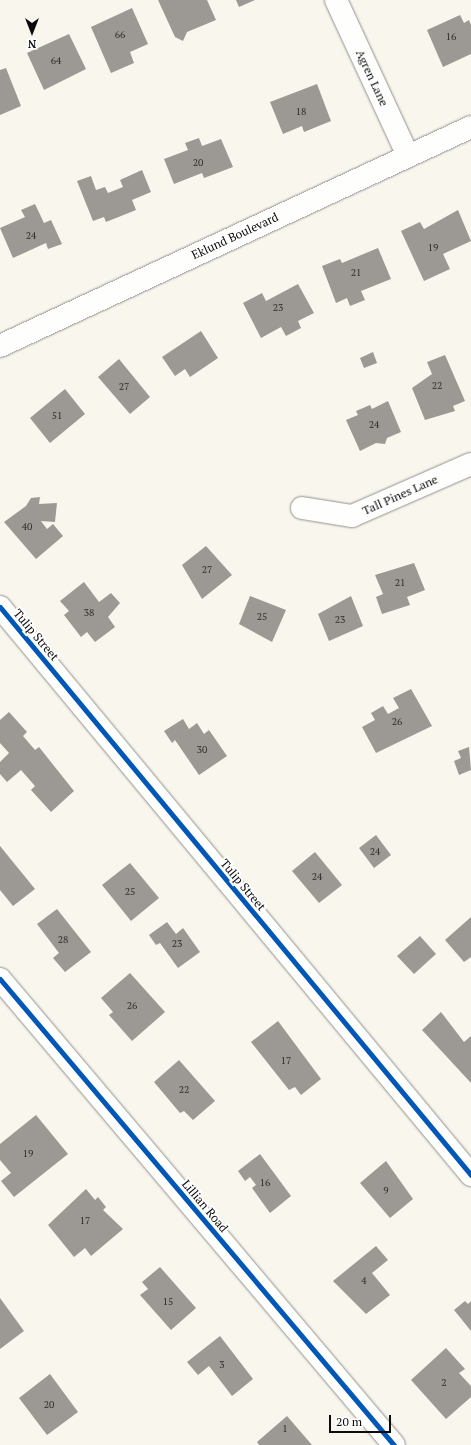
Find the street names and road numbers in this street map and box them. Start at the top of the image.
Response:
street label: Agren Lane [353,48,391,108]
street label: Eklund Boulevard [189,210,281,262]
street label: Tall Pines Lane [360,472,440,518]
street label: Tulip Street [10,606,62,664]
street label: Tulip Street [217,856,269,914]
street label: Lillian Road [179,1177,231,1235]

